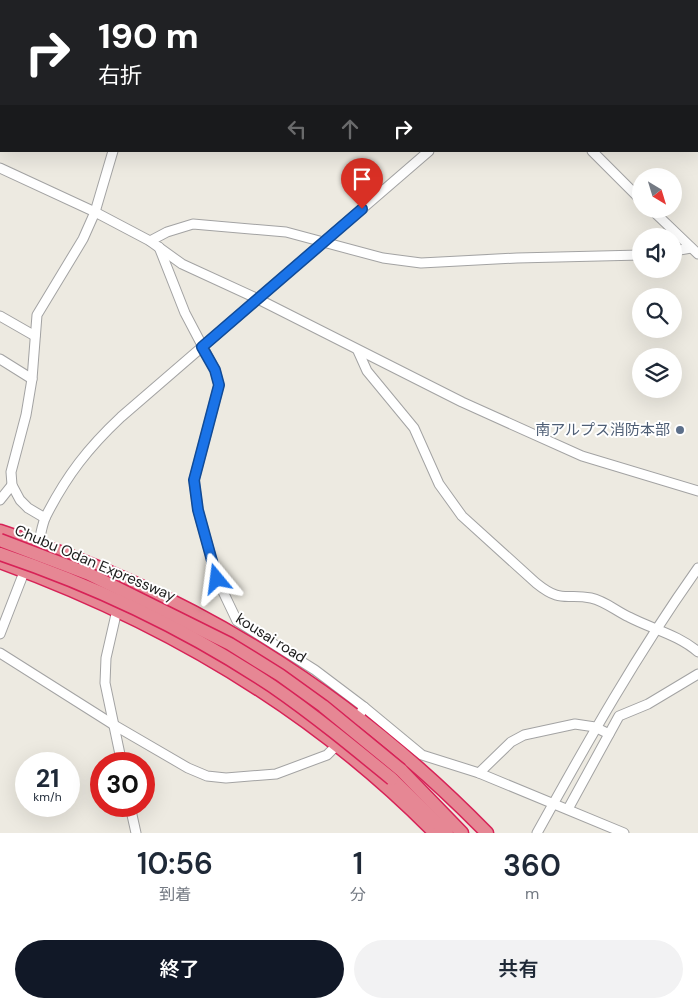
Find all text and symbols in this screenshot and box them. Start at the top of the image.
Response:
text: 190 m [98,13,199,59]
icon: right [15,20,80,85]
text: 右折 [98,61,142,90]
icon: left [283,115,311,143]
icon: ahead [336,115,364,143]
icon: right [389,115,417,143]
pin [341,158,383,209]
icon: arrive [348,165,376,193]
north arrow [632,168,682,218]
map controls [632,168,682,398]
button: sound [632,228,682,278]
button: search [632,288,682,338]
button: layers [632,348,682,398]
place label: 南アルプス消防本部 [535,420,670,440]
marker: 南アルプス消防本部 [674,424,686,436]
street label: Chubu Odan Expressway [11,520,179,606]
position arrow [190,552,242,604]
street label: kousai road [232,608,310,668]
speed limit sign: 30 [90,752,155,817]
text: 21 [36,762,59,795]
text: km/h [33,789,62,805]
text: 10:56 [137,844,213,883]
text: 1 [353,844,363,883]
text: 360 [503,846,561,885]
text: m [525,883,539,904]
text: 到着 [159,884,191,905]
text: 分 [350,884,366,905]
button: 終了 [15,940,344,998]
button: 共有 [354,940,683,998]

